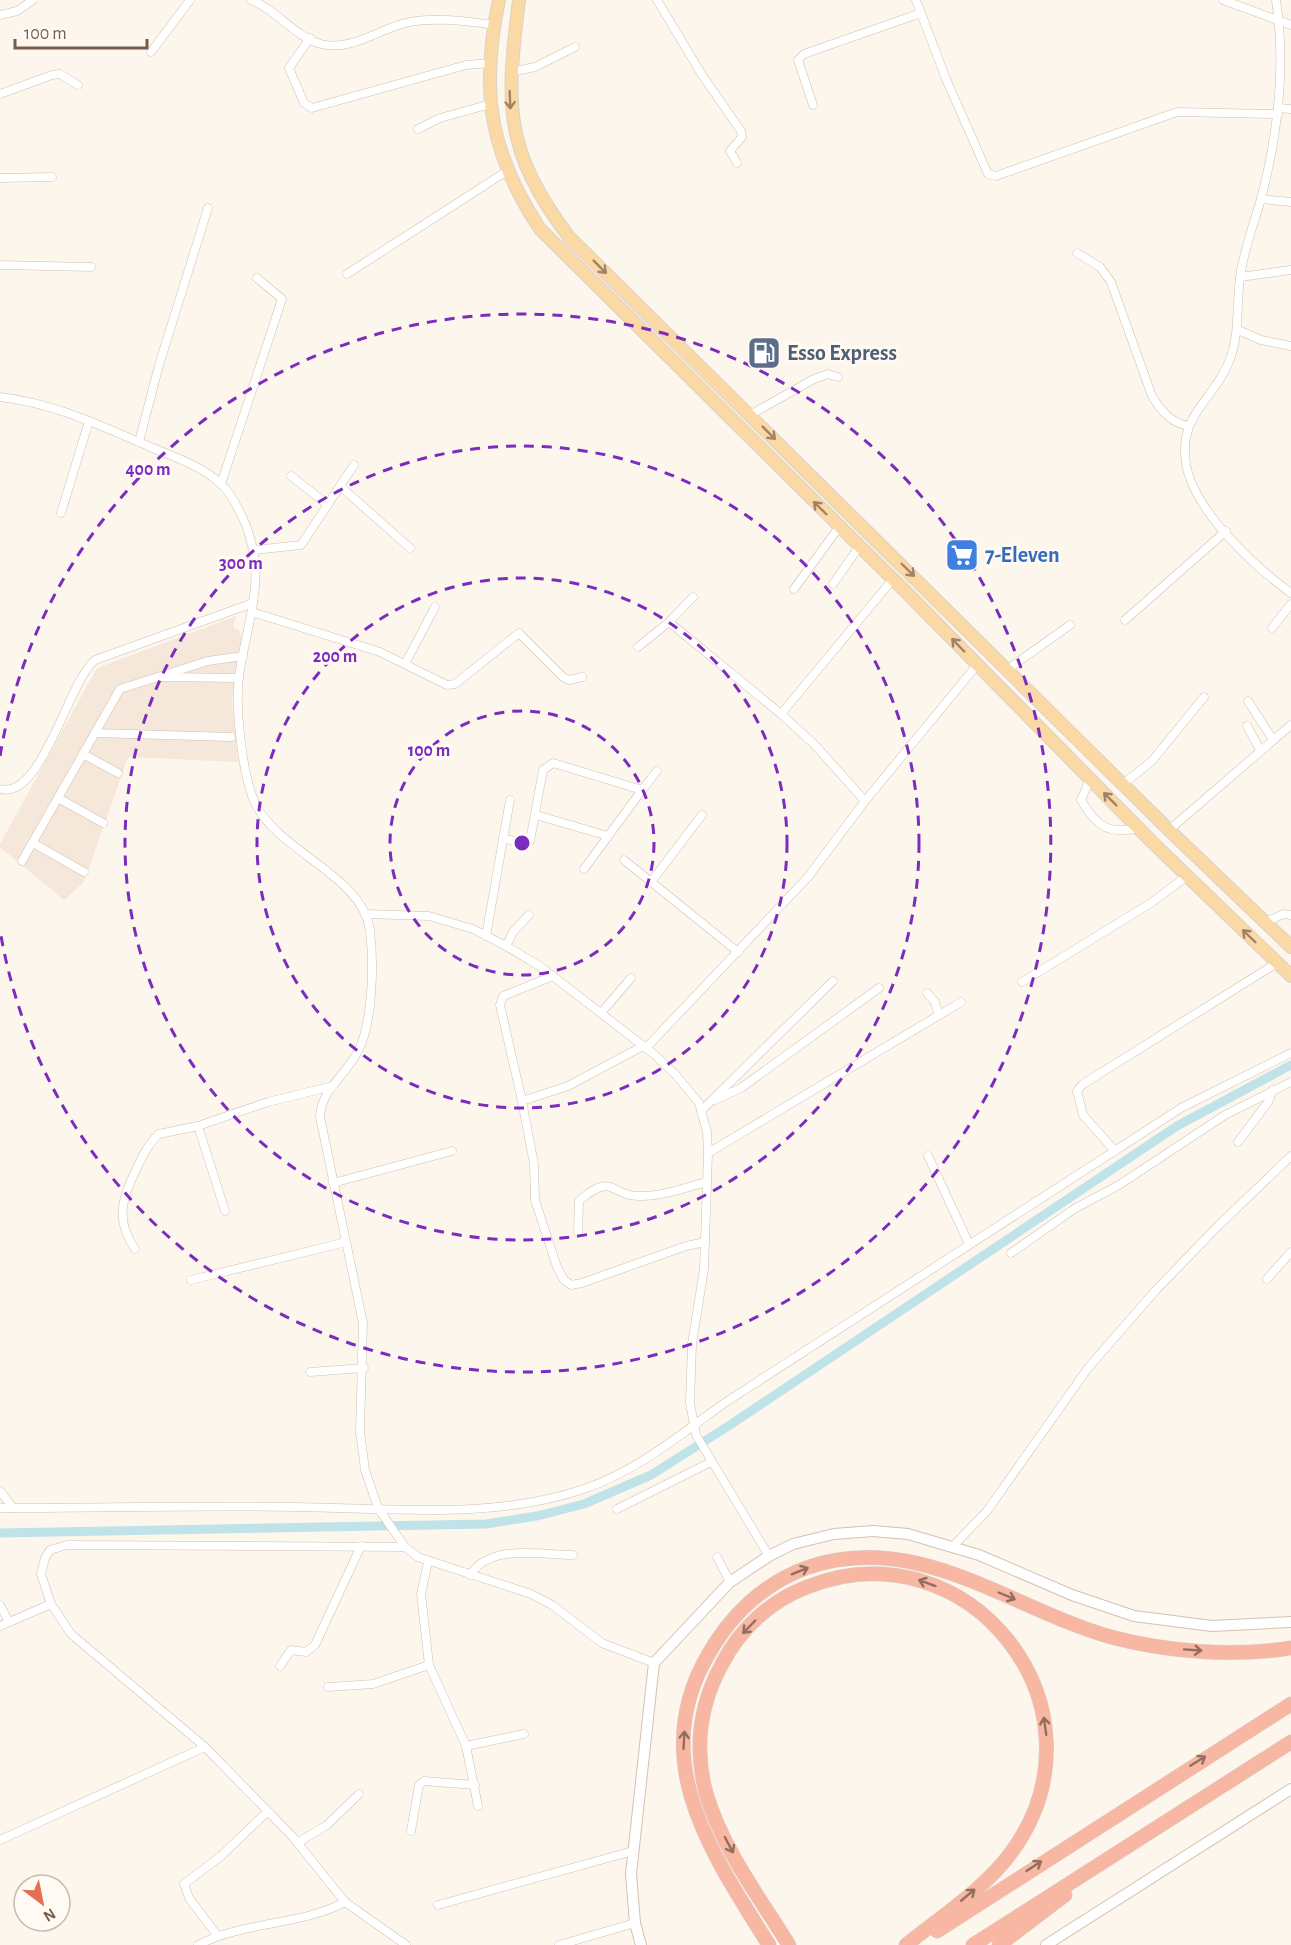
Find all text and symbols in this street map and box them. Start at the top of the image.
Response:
scale bar [15,12,147,50]
text: 100 m [24,25,67,43]
one-way arrow [505,89,516,109]
one-way arrow [593,259,608,274]
fuel station icon: Esso Express [746,335,782,371]
place label: Esso Express [787,342,897,364]
one-way arrow [762,426,777,440]
text: 400 m [125,461,171,479]
one-way arrow [812,500,827,515]
supermarket icon: 7-Eleven [944,537,980,573]
place label: 7-Eleven [985,544,1060,566]
text: 300 m [219,555,263,573]
one-way arrow [901,562,916,577]
one-way arrow [950,638,965,653]
text: 200 m [313,648,357,666]
text: 100 m [408,742,450,760]
one-way arrow [1102,792,1117,807]
centre of rings [512,833,532,853]
one-way arrow [1241,929,1256,943]
one-way arrow [790,1565,808,1576]
one-way arrow [919,1576,937,1587]
one-way arrow [997,1591,1015,1602]
one-way arrow [741,1619,756,1634]
one-way arrow [1182,1645,1202,1656]
one-way arrow [1039,1716,1050,1736]
one-way arrow [678,1730,689,1750]
one-way arrow [1189,1755,1206,1767]
one-way arrow [724,1836,735,1854]
one-way arrow [1025,1860,1042,1872]
north arrow [12,1873,72,1933]
one-way arrow [960,1888,975,1902]
text: N [40,1905,58,1925]

